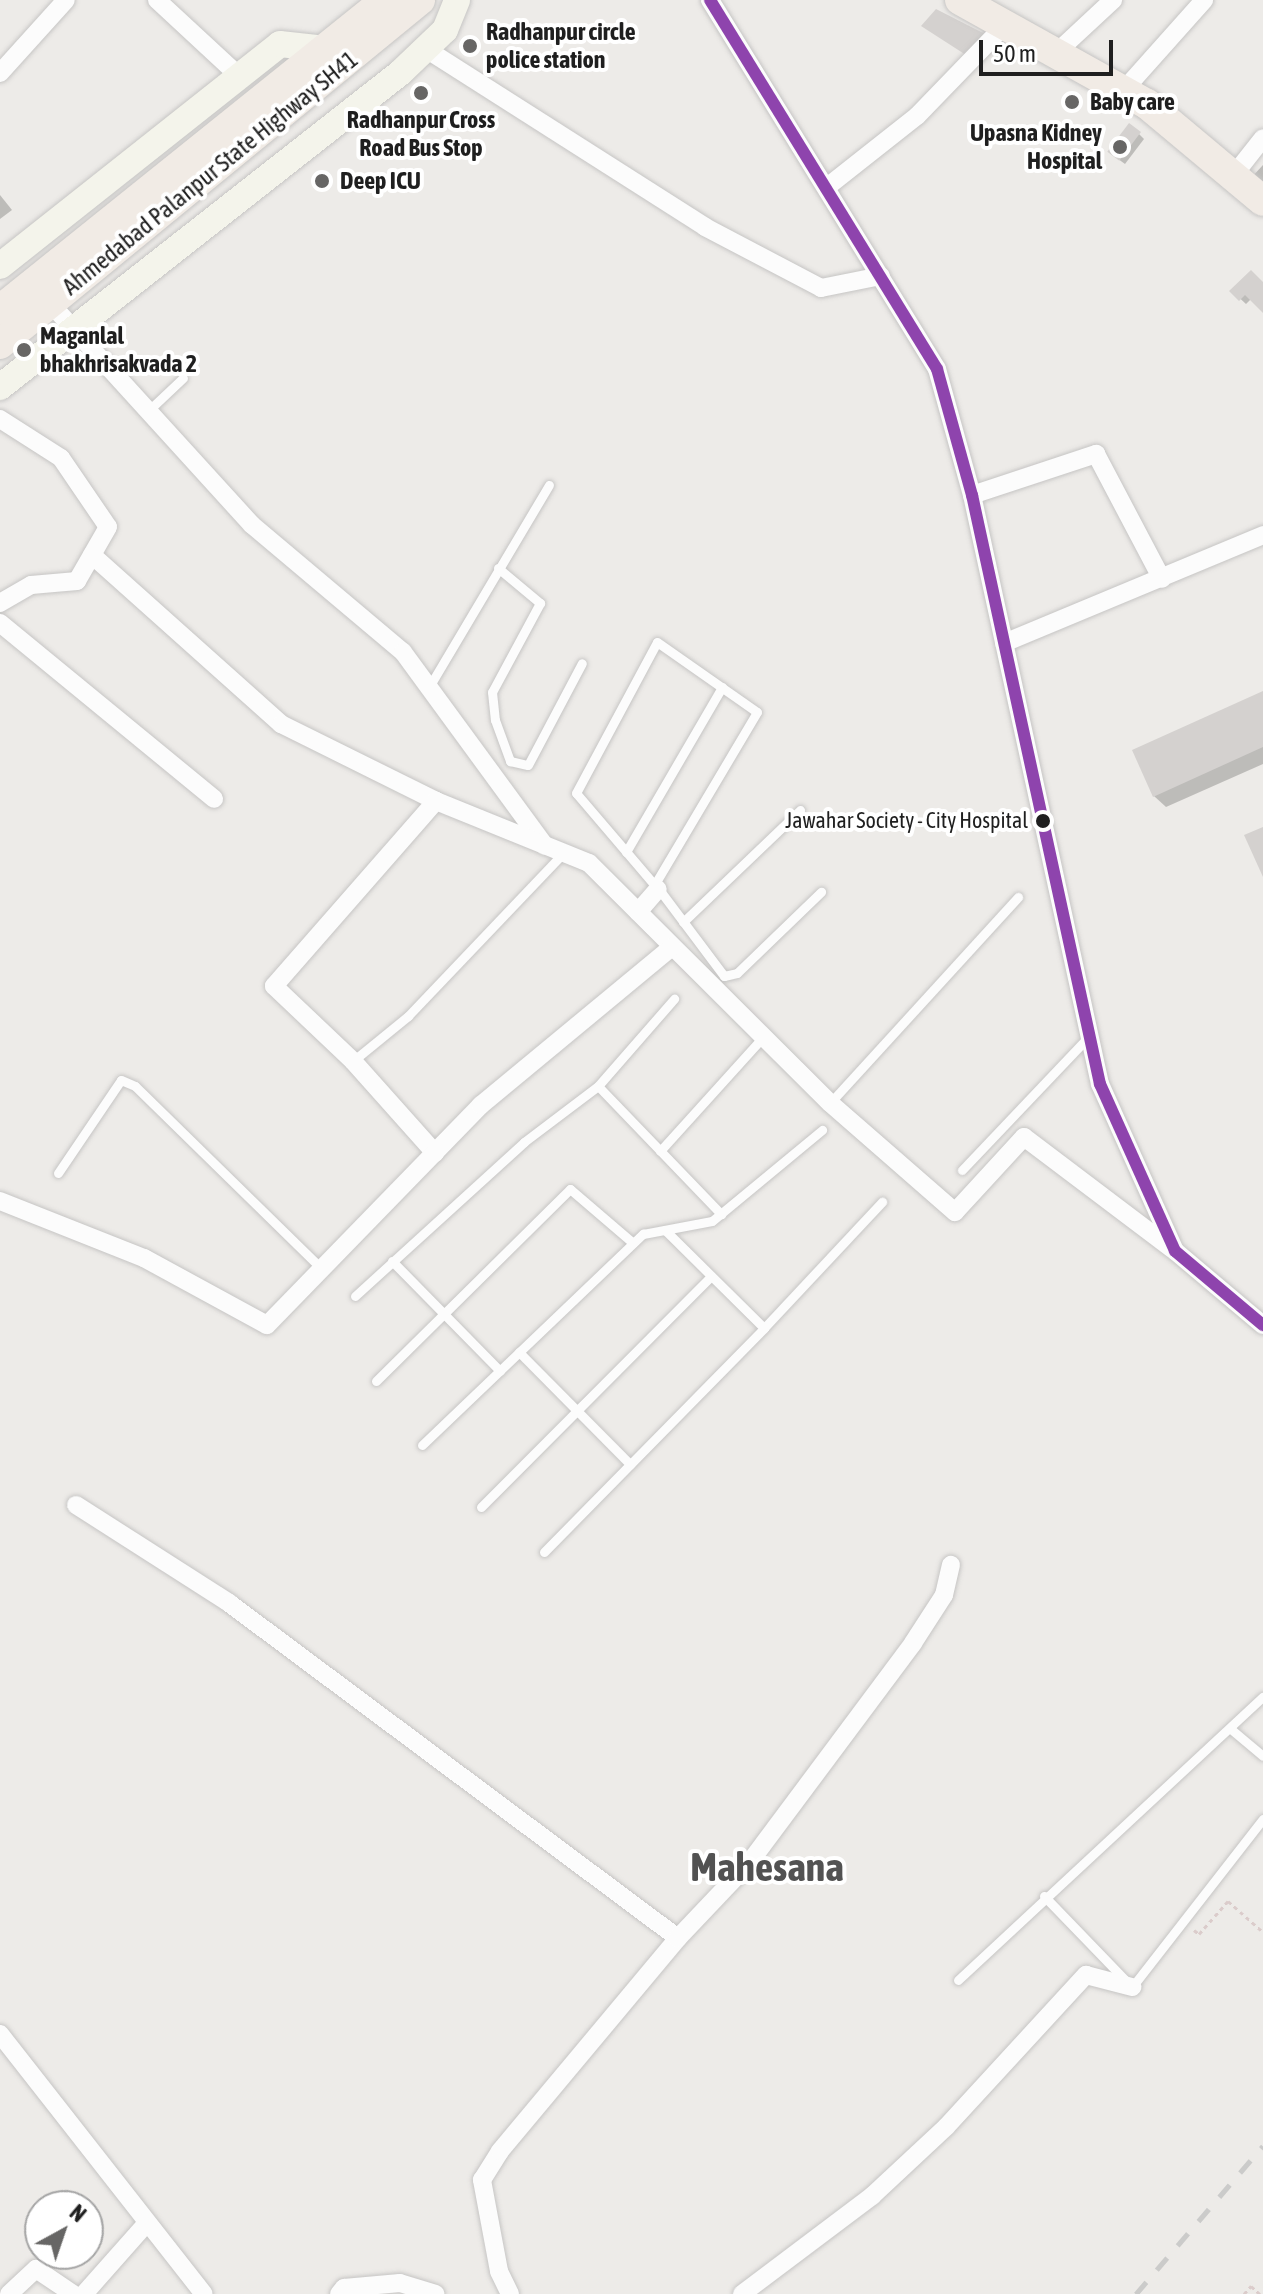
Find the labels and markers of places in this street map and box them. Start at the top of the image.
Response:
place label: Radhanpur circle police station [486,18,636,74]
marker: Radhanpur circle police station [461,37,479,55]
marker: Radhanpur Cross Road Bus Stop [412,84,430,102]
place label: Baby care [1090,88,1175,116]
marker: Baby care [1061,91,1083,113]
place label: Radhanpur Cross Road Bus Stop [347,106,495,162]
place label: Upasna Kidney Hospital [970,119,1102,175]
marker: Upasna Kidney Hospital [1109,136,1131,158]
place label: Deep ICU [340,167,421,195]
marker: Deep ICU [311,170,333,192]
place label: Maganlal bhakhrisakvada 2 [40,322,197,378]
marker: Maganlal bhakhrisakvada 2 [15,341,33,359]
place label: Jawahar Society - City Hospital [785,808,1028,834]
marker: Jawahar Society - City Hospital [1035,813,1051,829]

